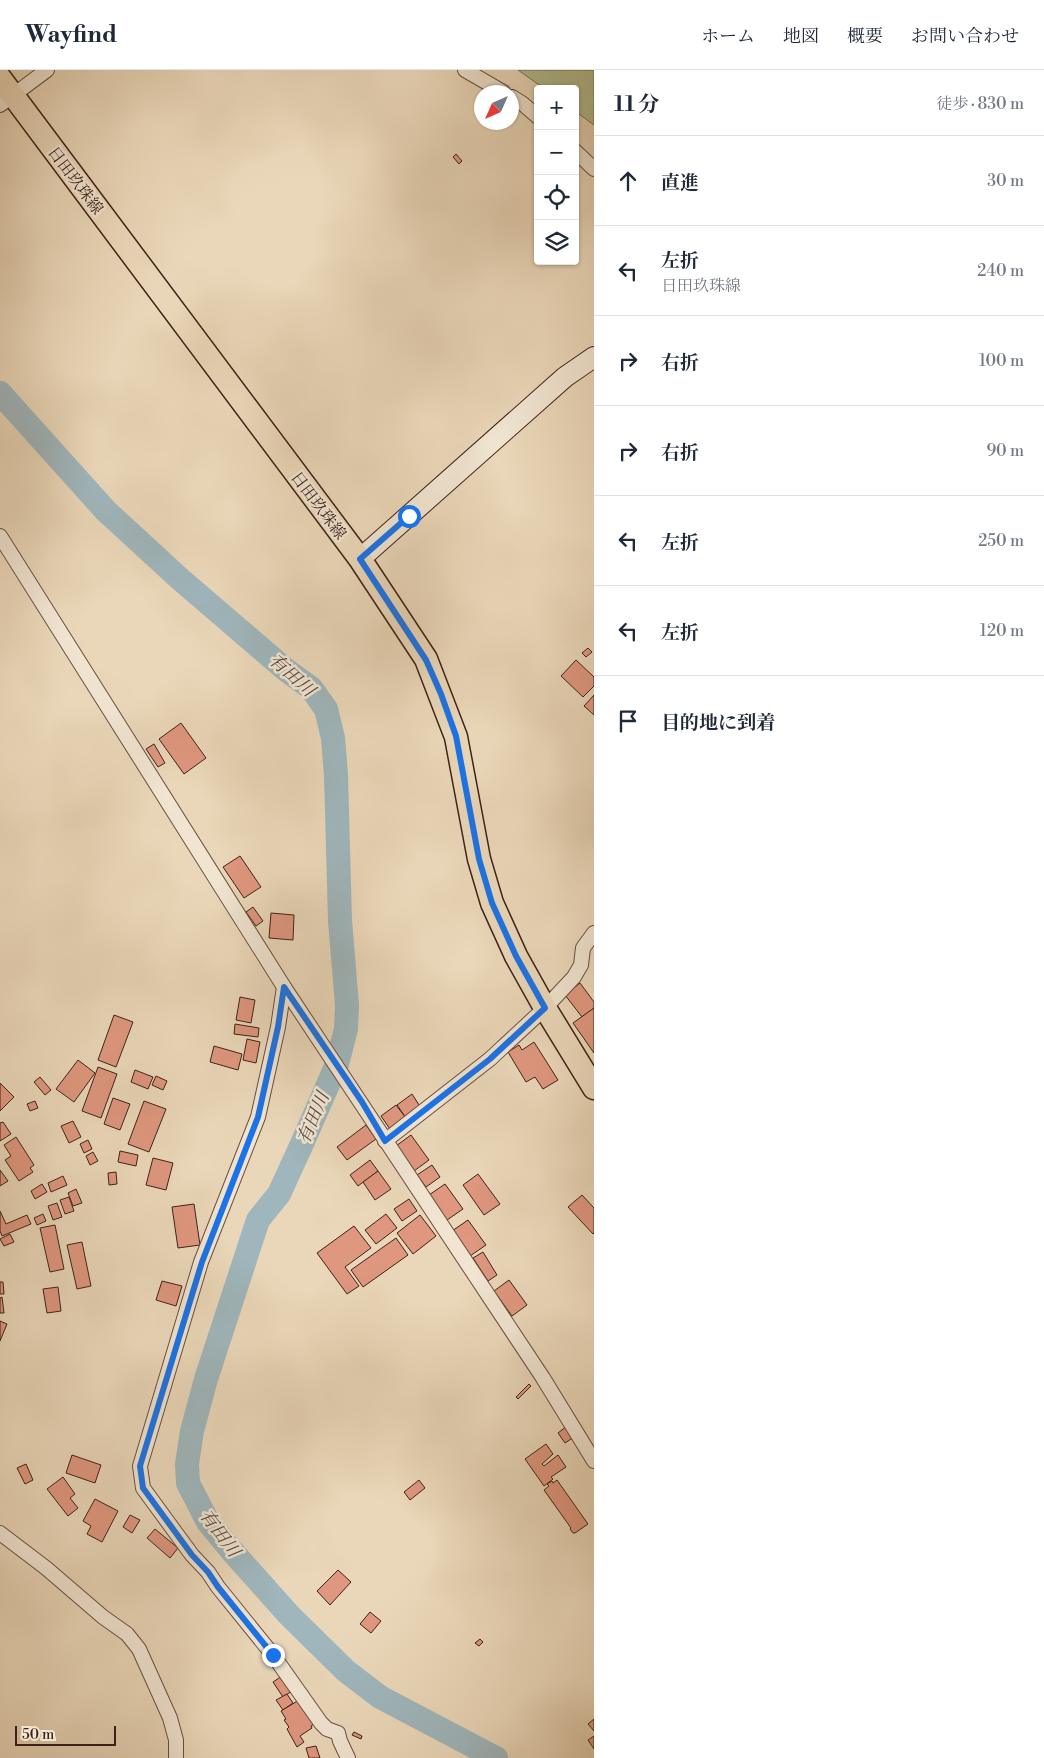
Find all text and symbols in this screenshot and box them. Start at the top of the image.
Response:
text: Wayfind [25,20,117,50]
text: ホーム [701,25,755,48]
text: 地図 [783,25,819,48]
text: 概要 [847,25,883,48]
text: お問い合わせ [911,25,1019,48]
north arrow [474,85,519,130]
map controls [534,85,579,265]
button: + [534,85,579,130]
text: 11 分 [614,92,659,118]
text: 徒歩 · 830 m [936,94,1024,114]
button: − [534,130,579,175]
street label: 日田玖珠線 [43,143,107,219]
icon: ahead [614,167,642,195]
text: 直進 [661,171,699,195]
text: 30 m [987,171,1024,191]
button: locate [534,175,579,220]
button: layers [534,220,579,265]
text: 左折 [661,249,699,273]
icon: left [614,257,642,285]
text: 240 m [977,261,1024,281]
text: 日田玖珠線 [661,276,741,296]
icon: right [614,347,642,375]
text: 右折 [661,351,699,375]
text: 100 m [979,351,1024,371]
icon: right [614,437,642,465]
text: 右折 [661,441,699,465]
text: 90 m [986,441,1024,461]
street label: 日田玖珠線 [286,468,350,544]
route start [398,505,421,528]
icon: left [614,527,642,555]
text: 左折 [661,531,699,555]
text: 250 m [978,531,1024,551]
icon: left [614,617,642,645]
text: 左折 [661,621,699,645]
text: 120 m [980,621,1024,641]
water label: 有田川 [264,649,321,703]
icon: arrive [614,707,642,735]
text: 目的地に到着 [661,711,775,735]
water label: 有田川 [292,1087,335,1148]
water label: 有田川 [194,1505,246,1563]
route end [262,1644,285,1667]
scale bar [15,1723,116,1746]
text: 50 m [22,1726,54,1744]

